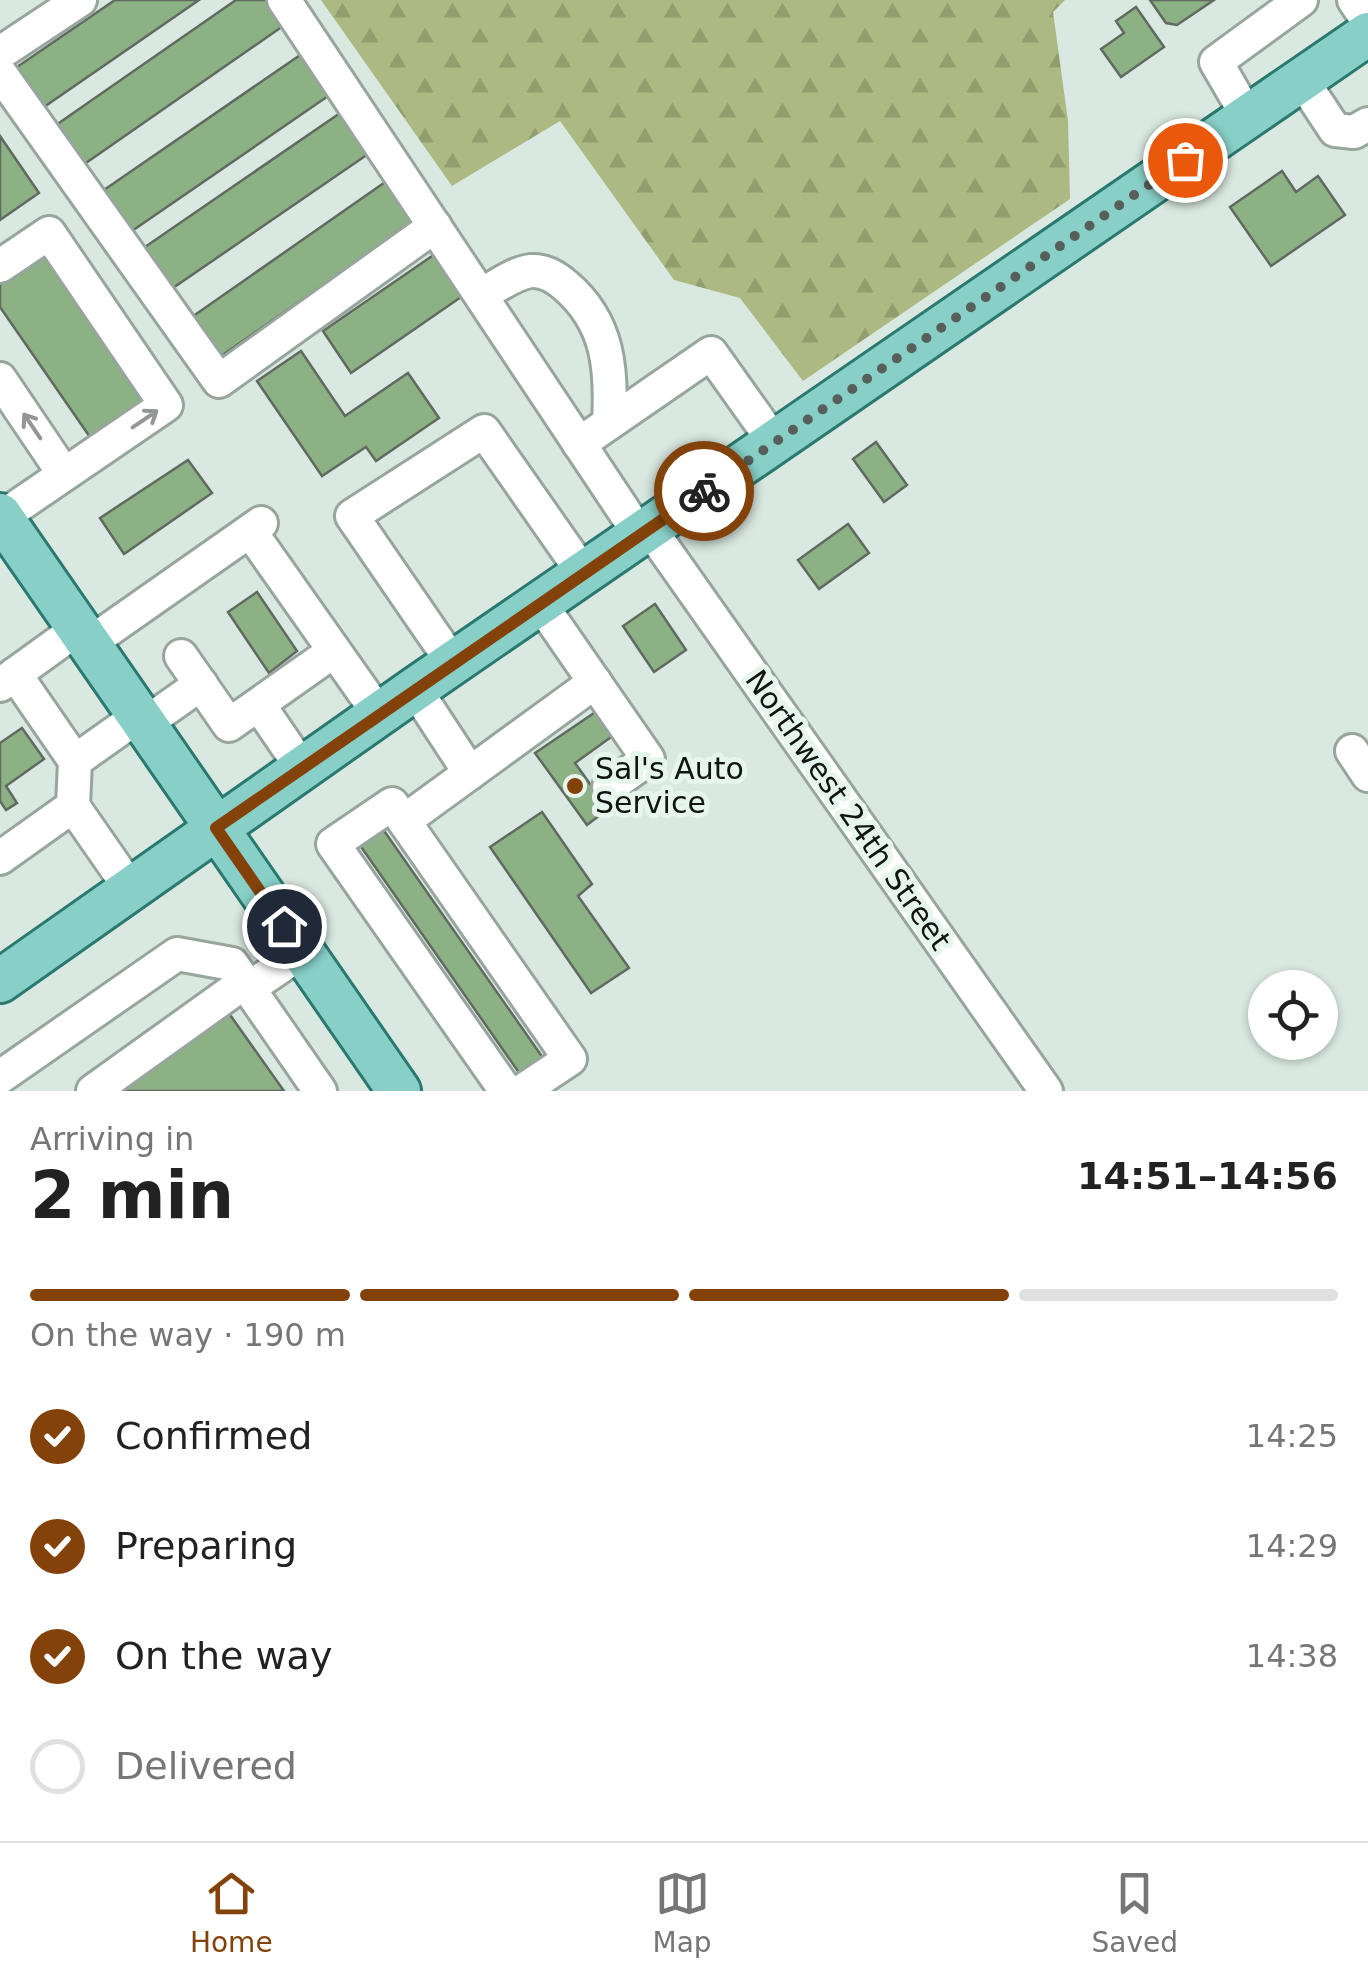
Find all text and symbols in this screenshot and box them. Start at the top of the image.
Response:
pin [1143,118,1228,203]
icon: bag [1158,133,1213,188]
one-way arrow [130,409,158,430]
one-way arrow [22,413,43,441]
courier [654,441,754,541]
icon: bike [677,464,732,519]
street label: Northwest 24th Street [738,663,959,957]
place label: Sal's Auto Service [595,751,744,820]
marker: Sal's Auto Service [564,775,586,797]
pin [242,884,327,969]
icon: home [257,899,312,954]
map controls [1248,970,1338,1060]
button: locate [1248,970,1338,1060]
text: Arriving in [30,1120,194,1158]
text: 14:51–14:56 [1077,1154,1338,1198]
text: 2 min [30,1158,234,1233]
text: On the way · 190 m [30,1316,346,1354]
icon: check [30,1409,85,1464]
text: Confirmed [115,1414,312,1458]
text: 14:25 [1246,1417,1338,1455]
icon: check [30,1519,85,1574]
text: Preparing [115,1524,297,1568]
text: 14:29 [1246,1527,1338,1565]
icon: check [30,1629,85,1684]
text: On the way [115,1634,332,1678]
text: 14:38 [1246,1637,1338,1675]
text: Delivered [115,1744,297,1788]
tab: Home [190,1866,273,1959]
tab: Map [653,1866,712,1959]
tab: Saved [1092,1866,1178,1959]

